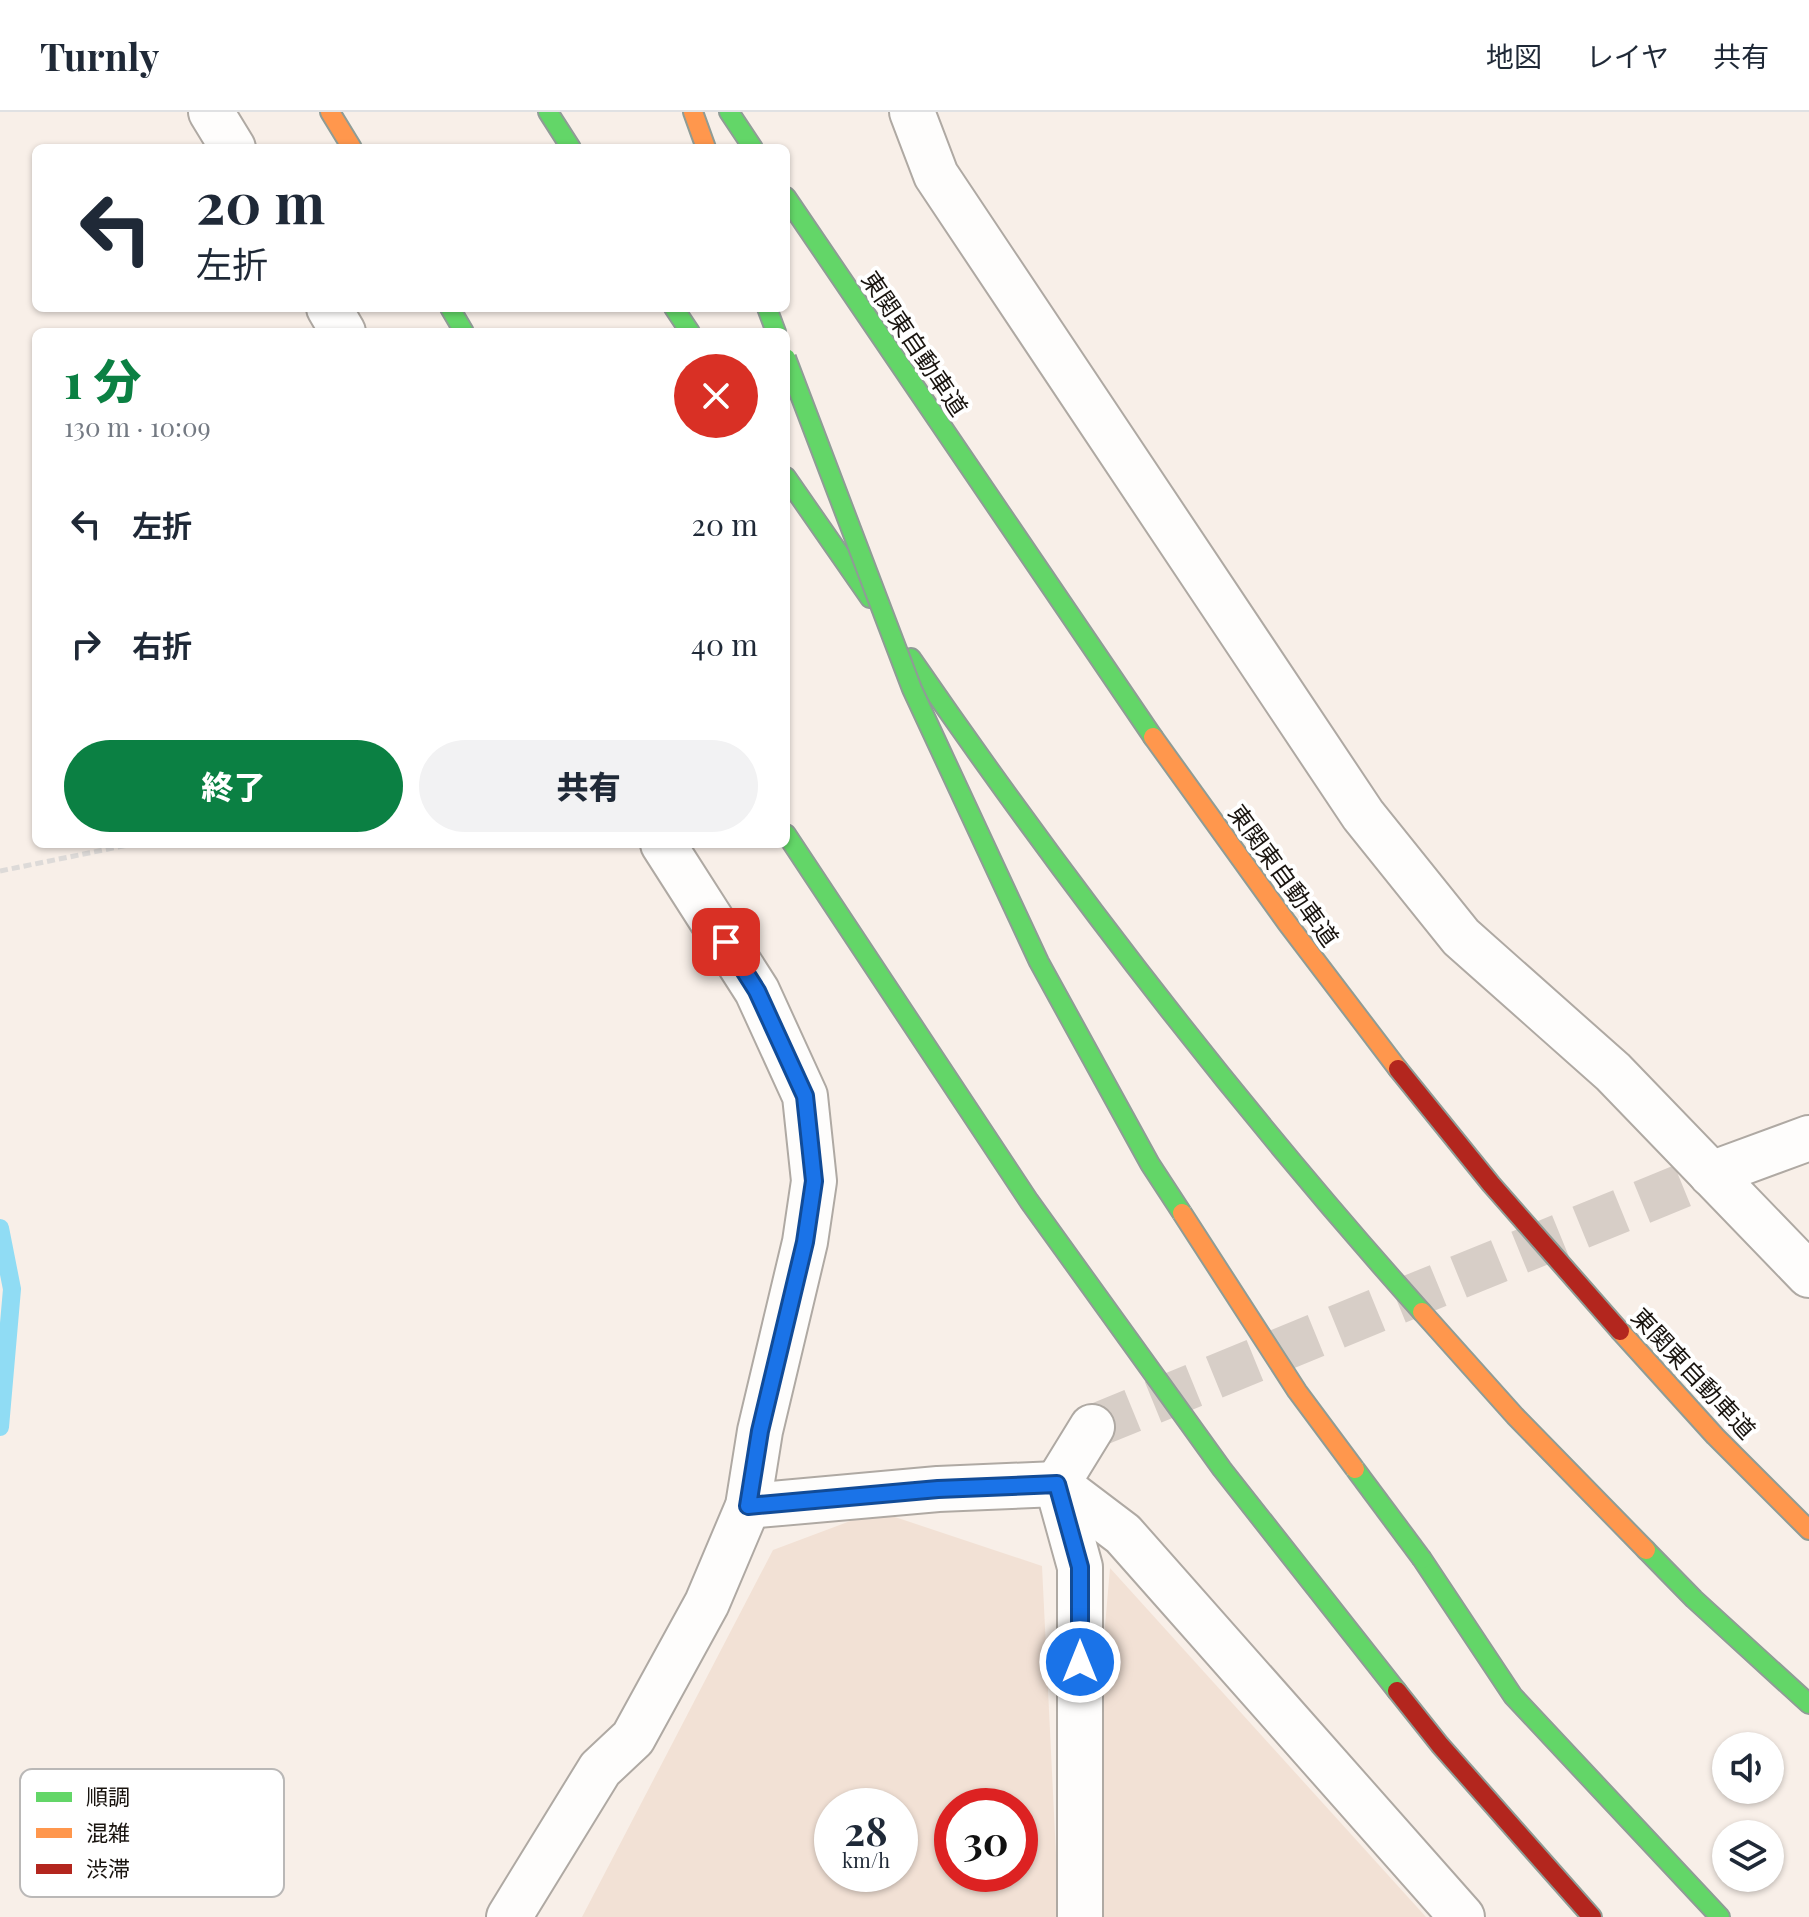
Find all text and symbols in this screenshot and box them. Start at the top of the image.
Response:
text: Turnly [40,30,159,81]
text: 地図 [1486,37,1542,74]
text: レイヤ [1586,37,1669,74]
text: 共有 [1713,37,1769,74]
text: 20 m [196,164,325,239]
icon: left [64,176,168,280]
text: 左折 [196,239,268,287]
street label: 東関東自動車道 [855,264,976,421]
text: 1 分 [64,347,142,411]
button: close [674,354,758,438]
text: 130 m · 10:09 [64,409,211,444]
icon: left [64,502,108,546]
text: 20 m [692,504,758,544]
text: 左折 [132,505,192,545]
icon: right [64,622,108,666]
text: 40 m [691,624,758,664]
text: 右折 [132,625,192,665]
button: 終了 [64,740,403,832]
button: 共有 [419,740,758,832]
street label: 東関東自動車道 [1222,797,1347,952]
pin [692,908,760,976]
icon: arrive [704,920,748,964]
street label: 東関東自動車道 [1625,1300,1763,1445]
position arrow [1038,1620,1122,1704]
map controls [1712,1732,1784,1892]
button: sound [1712,1732,1784,1804]
legend [20,1769,284,1897]
text: 順調 [86,1781,130,1811]
speed limit sign: 30 [934,1788,1038,1892]
text: 28 [844,1803,888,1856]
text: 混雑 [86,1817,130,1847]
button: layers [1712,1820,1784,1892]
text: km/h [842,1846,890,1873]
text: 渋滞 [86,1853,130,1883]

